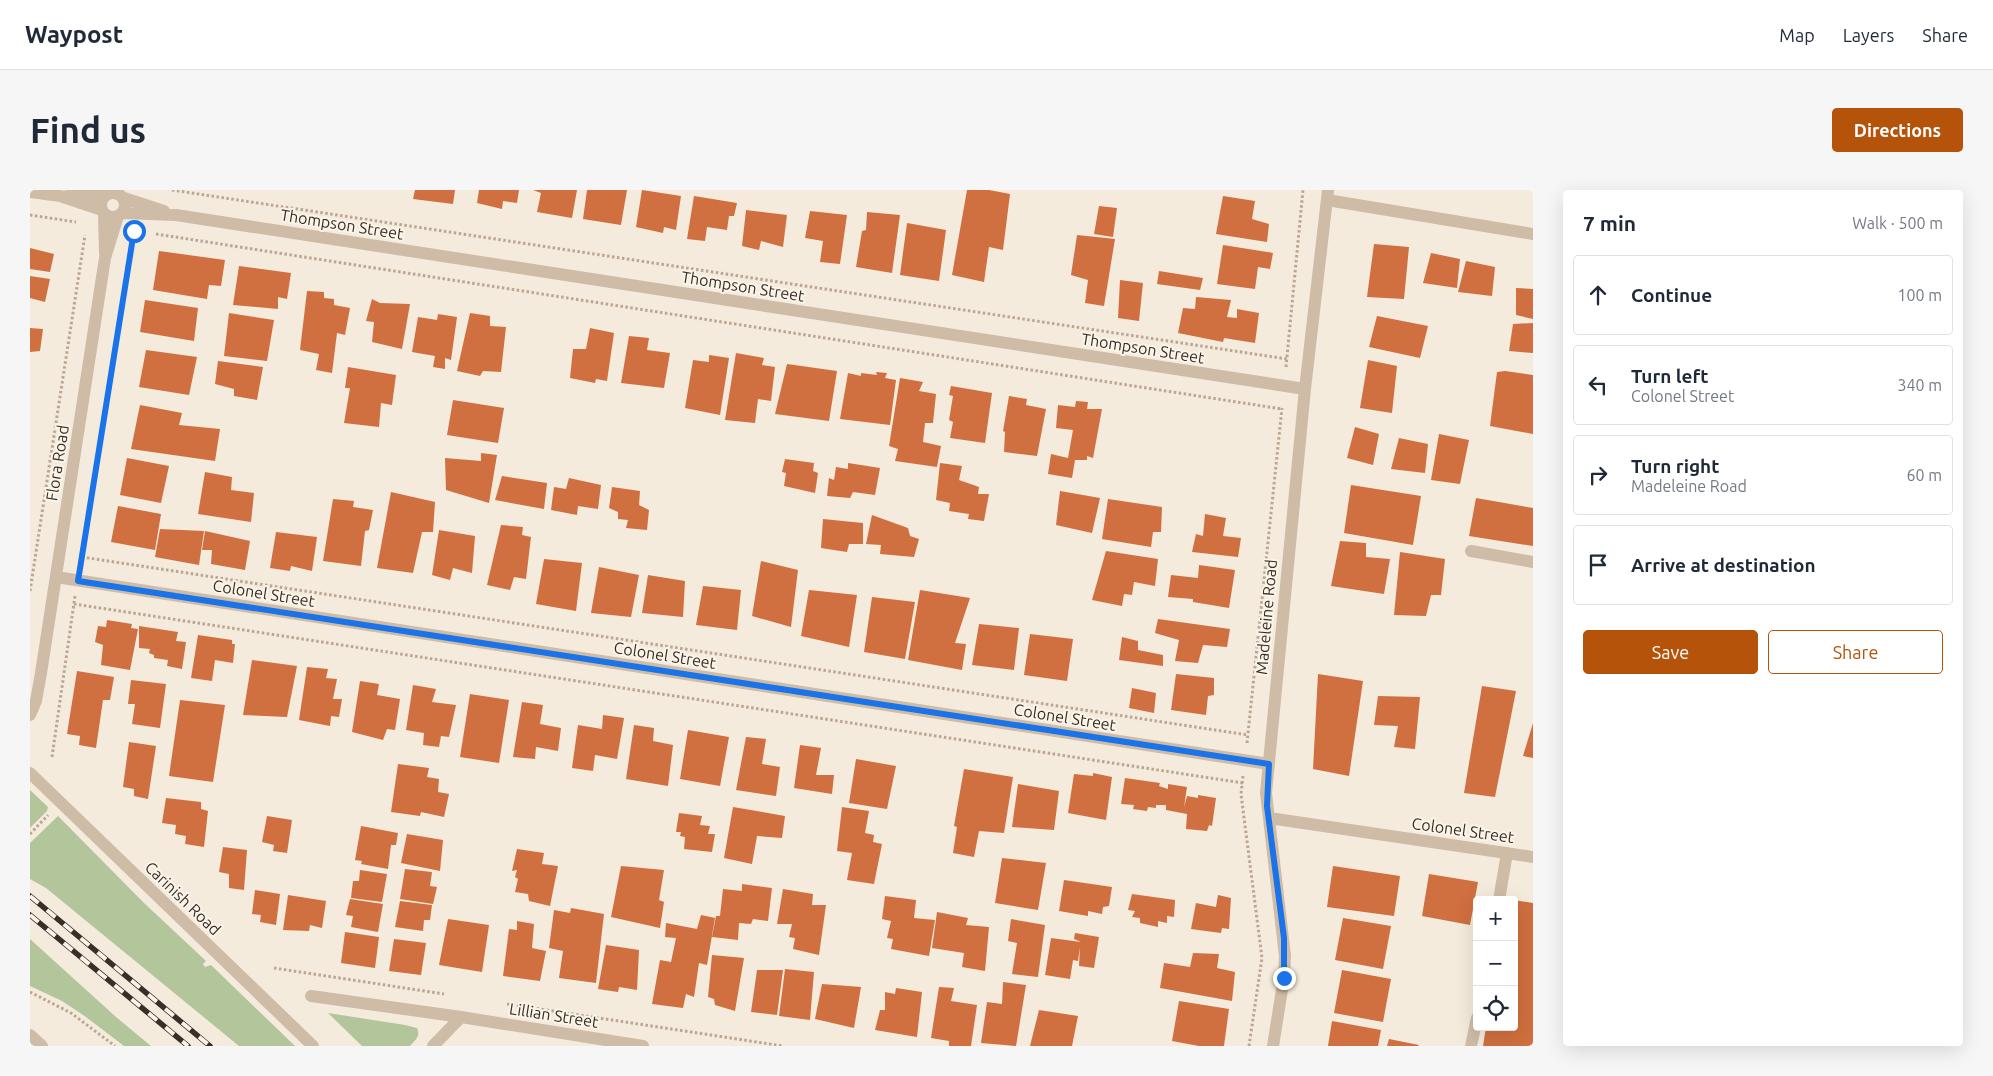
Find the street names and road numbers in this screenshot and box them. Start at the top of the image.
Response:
street label: Thompson Street [279,205,406,243]
street label: Thompson Street [680,267,807,305]
street label: Thompson Street [1080,329,1207,367]
street label: Flora Road [42,424,72,502]
street label: Madeleine Road [1252,559,1280,675]
street label: Colonel Street [212,576,317,610]
street label: Colonel Street [613,638,718,672]
street label: Colonel Street [1013,700,1118,734]
street label: Colonel Street [1411,814,1516,846]
street label: Carinish Road [142,858,224,938]
street label: Lillian Street [508,999,601,1031]

